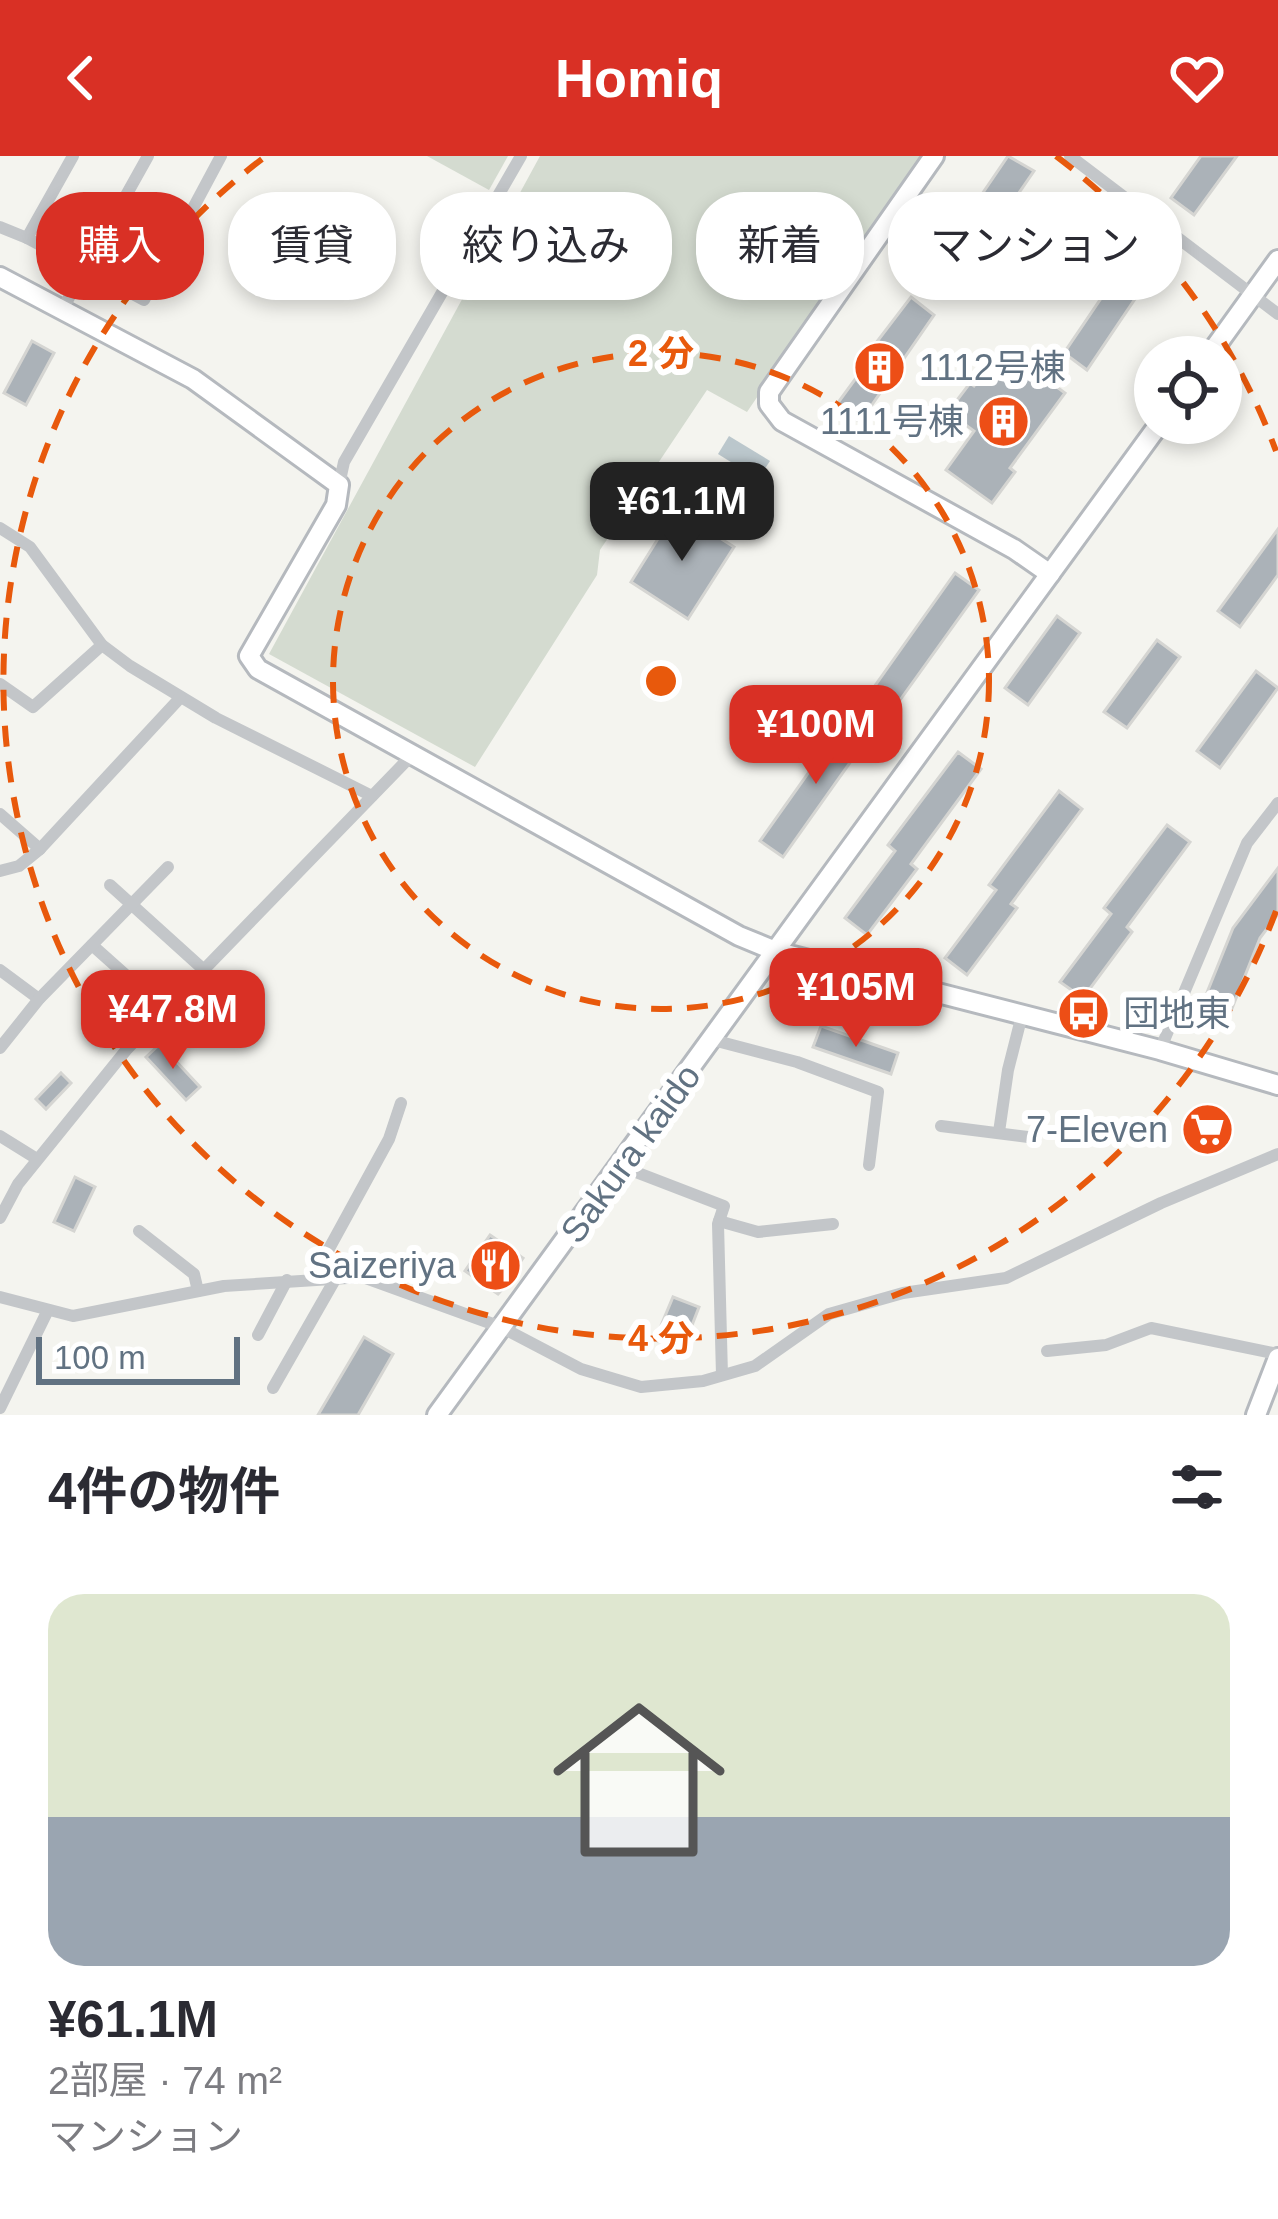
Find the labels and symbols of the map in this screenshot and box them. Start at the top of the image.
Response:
text: 2 分 [628,333,694,374]
building icon: 1112号棟 [852,339,908,395]
place label: 1112号棟 [919,347,1066,388]
building icon: 1111号棟 [975,393,1031,449]
place label: 1111号棟 [820,401,964,442]
pin: ¥61.1M [584,462,780,564]
centre of rings [640,660,682,702]
pin: ¥100M [732,685,900,787]
pin: ¥105M [772,948,940,1050]
pin: ¥47.8M [75,970,271,1072]
bus stop icon: 団地東 [1056,985,1112,1041]
place label: 団地東 [1123,993,1231,1034]
street label: Sakura kaido [552,1056,709,1250]
supermarket icon: 7-Eleven [1179,1101,1235,1157]
place label: 7-Eleven [1026,1109,1168,1150]
restaurant icon: Saizeriya [467,1237,523,1293]
place label: Saizeriya [308,1245,457,1286]
text: 4 分 [628,1318,694,1359]
scale bar [36,1331,240,1384]

